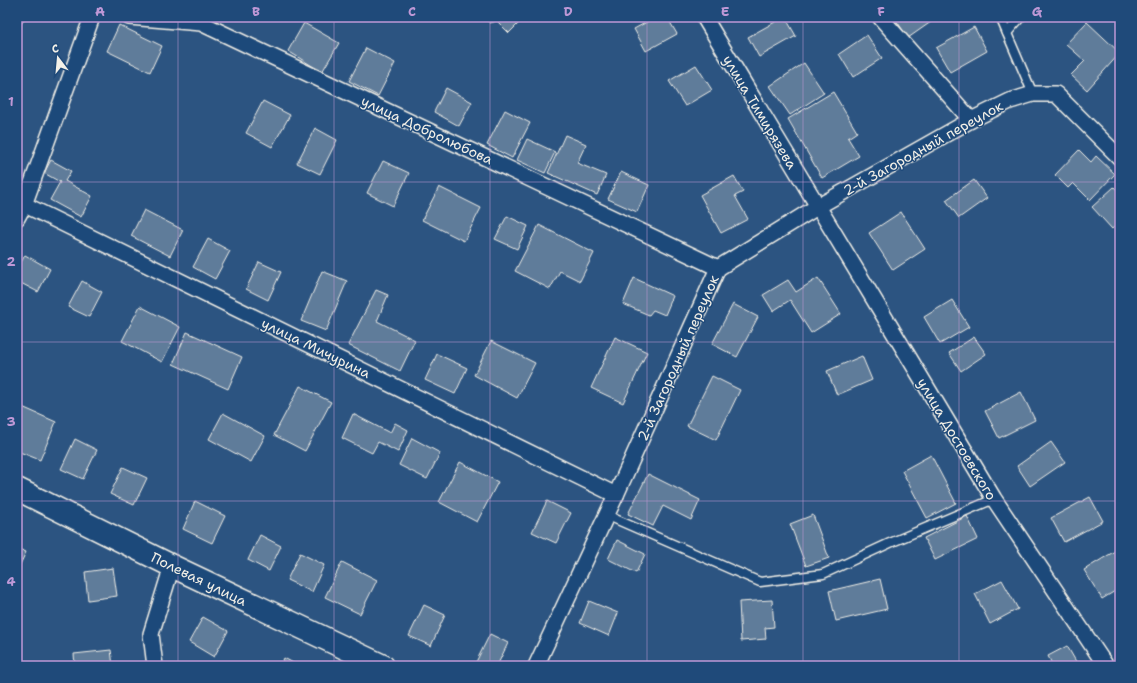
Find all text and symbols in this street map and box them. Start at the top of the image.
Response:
text: A [95,3,105,20]
text: B [252,3,260,20]
text: C [408,3,416,20]
text: D [563,3,573,20]
text: E [721,3,730,20]
text: F [877,3,885,20]
text: G [1032,3,1043,20]
north arrow [38,38,78,78]
text: С [50,41,61,57]
street label: улица Тимирязева [719,52,801,173]
street label: улица Добролюбова [358,92,496,169]
text: 1 [8,93,14,110]
street label: 2-й Загородный переулок [840,96,1006,199]
text: 2 [6,253,16,270]
street label: 2-й Загородный переулок [633,272,723,444]
street label: улица Мичурина [259,314,374,382]
street label: улица Достоевского [913,375,1001,503]
text: 3 [6,413,16,430]
street label: Полевая улица [148,548,250,610]
text: 4 [6,573,16,590]

